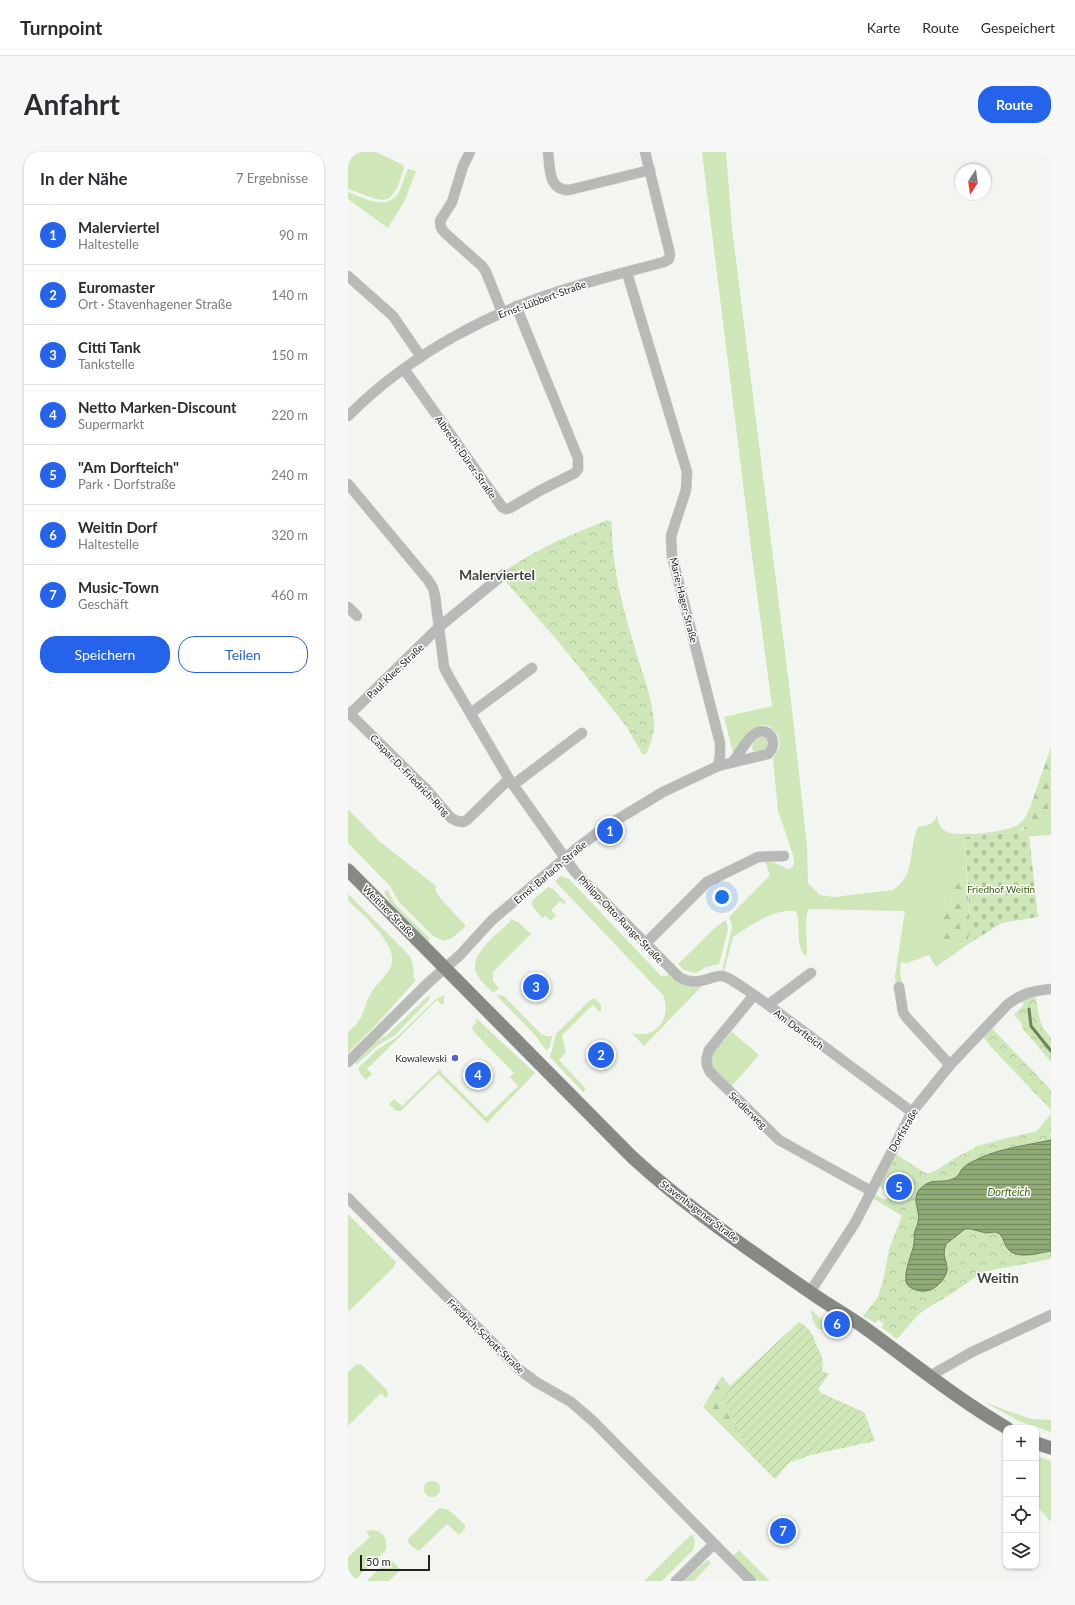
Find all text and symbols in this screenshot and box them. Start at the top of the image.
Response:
text: Turnpoint [20,16,102,39]
text: Karte [867,19,900,36]
text: Route [922,19,959,36]
text: Gespeichert [981,19,1055,36]
button: Route [978,86,1051,123]
text: Anfahrt [24,87,120,121]
north arrow [955,164,991,200]
text: In der Nähe [40,168,128,189]
text: 7 Ergebnisse [236,170,308,186]
text: Malerviertel [78,218,160,236]
text: 1 [49,227,57,243]
text: 90 m [279,227,308,243]
text: Haltestelle [78,236,139,252]
text: Euromaster [78,278,155,296]
street label: Ernst-Lübbert-Straße [496,278,588,320]
text: 2 [49,287,57,303]
text: 140 m [271,287,308,303]
text: Ort · Stavenhagener Straße [78,296,232,312]
text: Citti Tank [78,338,141,356]
text: 3 [49,347,57,363]
text: 150 m [271,347,308,363]
text: Tankstelle [78,356,135,372]
text: Netto Marken-Discount [78,398,237,416]
text: 4 [49,407,57,423]
text: 220 m [271,407,308,423]
street label: Albrecht-Dürer-Straße [433,413,499,501]
text: Supermarkt [78,416,144,432]
text: "Am Dorfteich" [78,458,179,476]
text: 5 [49,467,57,483]
text: 240 m [271,467,308,483]
text: Park · Dorfstraße [78,476,176,492]
text: Weitin Dorf [78,518,157,536]
text: 6 [49,527,57,543]
text: 320 m [271,527,308,543]
text: Haltestelle [78,536,139,552]
street label: Marie-Hager-Straße [668,556,700,644]
district label: Malerviertel [459,566,535,583]
text: Music-Town [78,578,159,596]
text: 7 [49,587,57,603]
text: 460 m [271,587,308,603]
text: Geschäft [78,596,129,612]
button: Speichern [40,636,170,673]
button: Teilen [178,636,308,673]
street label: Paul-Klee-Straße [364,641,426,701]
street label: Caspar-D.-Friedrich-Ring [368,732,452,818]
pin: 1 [597,816,623,846]
street label: Ernst-Barlach-Straße [511,838,589,906]
street label: Philipp-Otto-Runge-Straße [576,873,666,965]
street label: Weitiner Straße [360,882,418,940]
park label: Friedhof Weitin [967,883,1035,895]
your location [712,887,732,907]
pin: 3 [523,972,549,1002]
street label: Am Dorfteich [772,1006,826,1052]
pin: 2 [588,1040,614,1070]
place label: Kowalewski [395,1052,447,1064]
marker: Kowalewski [450,1053,460,1063]
pin: 4 [465,1060,491,1090]
street label: Siedlerweg [726,1089,770,1131]
street label: Dorfstraße [886,1106,920,1154]
pin: 5 [886,1172,912,1202]
street label: Stavenhagener Straße [658,1177,742,1245]
water label: Dorfteich [988,1185,1031,1198]
district label: Weitin [977,1269,1019,1286]
street label: Friedrich-Schott-Straße [445,1296,527,1376]
pin: 6 [824,1309,850,1339]
map controls [1003,1425,1039,1569]
button: + [1003,1425,1039,1461]
button: − [1003,1461,1039,1497]
button: locate [1003,1497,1039,1533]
pin: 7 [770,1516,796,1546]
button: layers [1003,1533,1039,1569]
scale bar [360,1553,430,1572]
text: 50 m [366,1555,391,1568]

